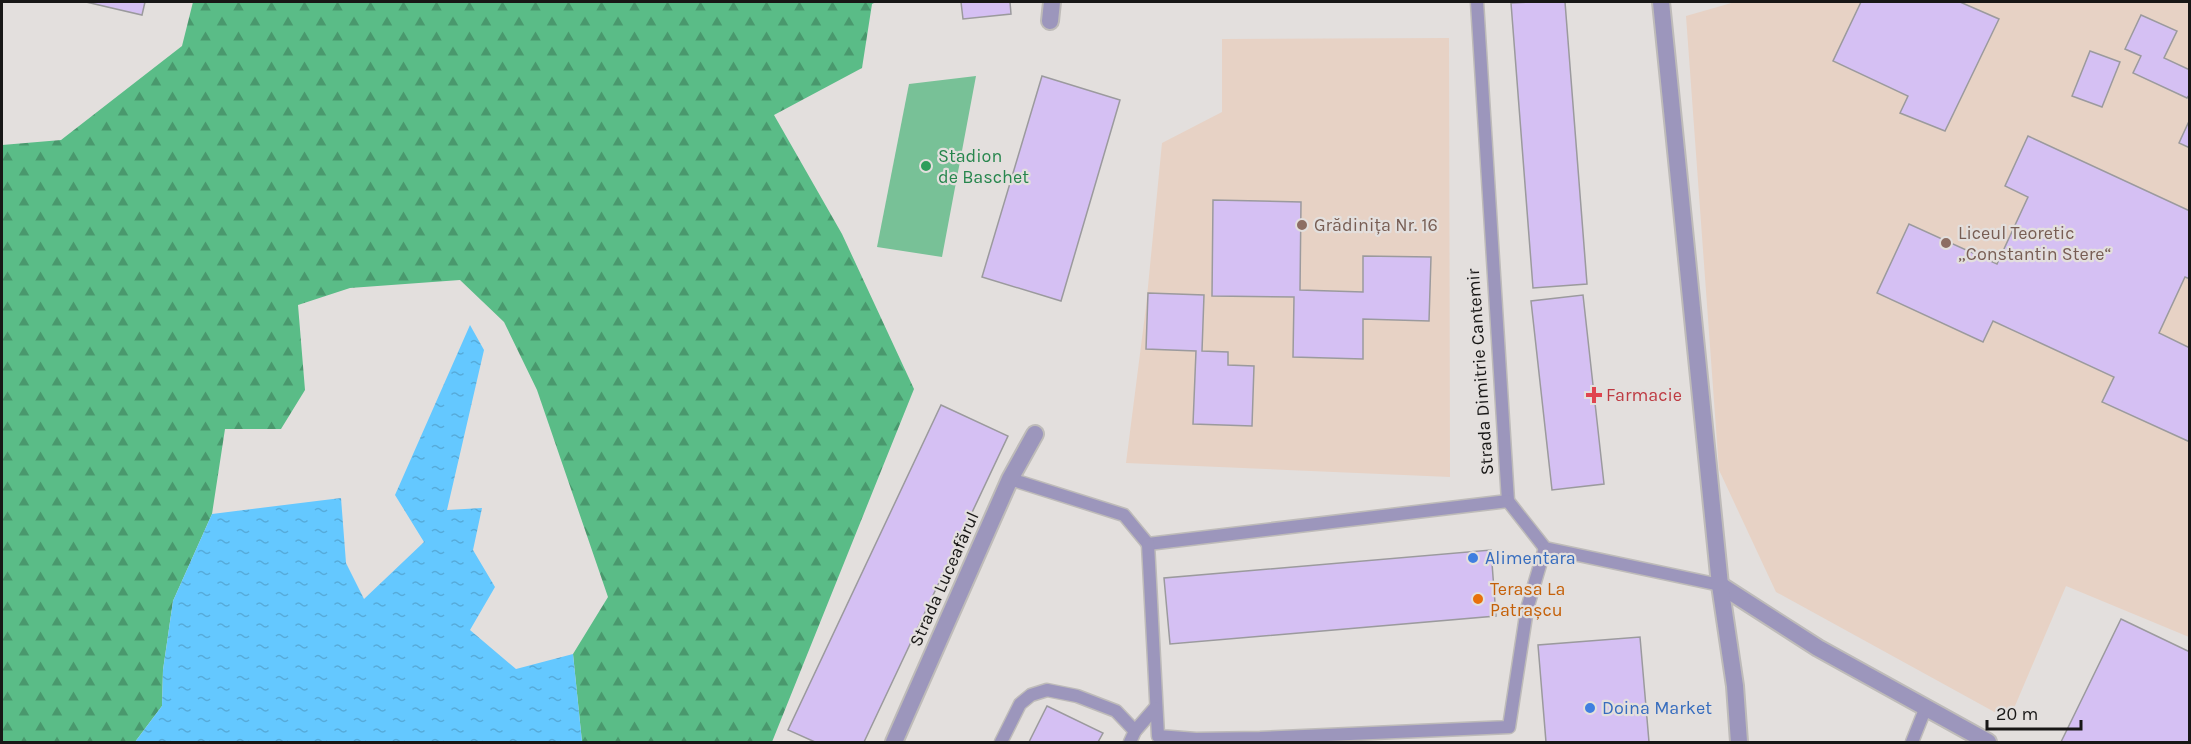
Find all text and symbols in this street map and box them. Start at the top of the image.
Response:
place label: Stadion de Baschet [938,145,1029,188]
marker: Stadion de Baschet [919,159,933,173]
place label: Grădinița Nr. 16 [1314,214,1438,236]
marker: Grădinița Nr. 16 [1295,218,1309,232]
place label: Liceul Teoretic „Constantin Stere“ [1958,222,2112,265]
marker: Liceul Teoretic „Constantin Stere“ [1939,236,1953,250]
street label: Strada Dimitrie Cantemir [1462,267,1498,476]
place label: Farmacie [1606,384,1682,406]
marker: Farmacie [1587,388,1601,402]
street label: Strada Luceafărul [904,508,984,650]
place label: Alimentara [1485,547,1576,569]
marker: Alimentara [1466,551,1480,565]
place label: Terasa La Patrașcu [1490,578,1565,621]
marker: Terasa La Patrașcu [1471,592,1485,606]
scale bar [1987,693,2082,731]
place label: Doina Market [1602,697,1712,719]
marker: Doina Market [1583,701,1597,715]
text: 20 m [1996,703,2038,725]

